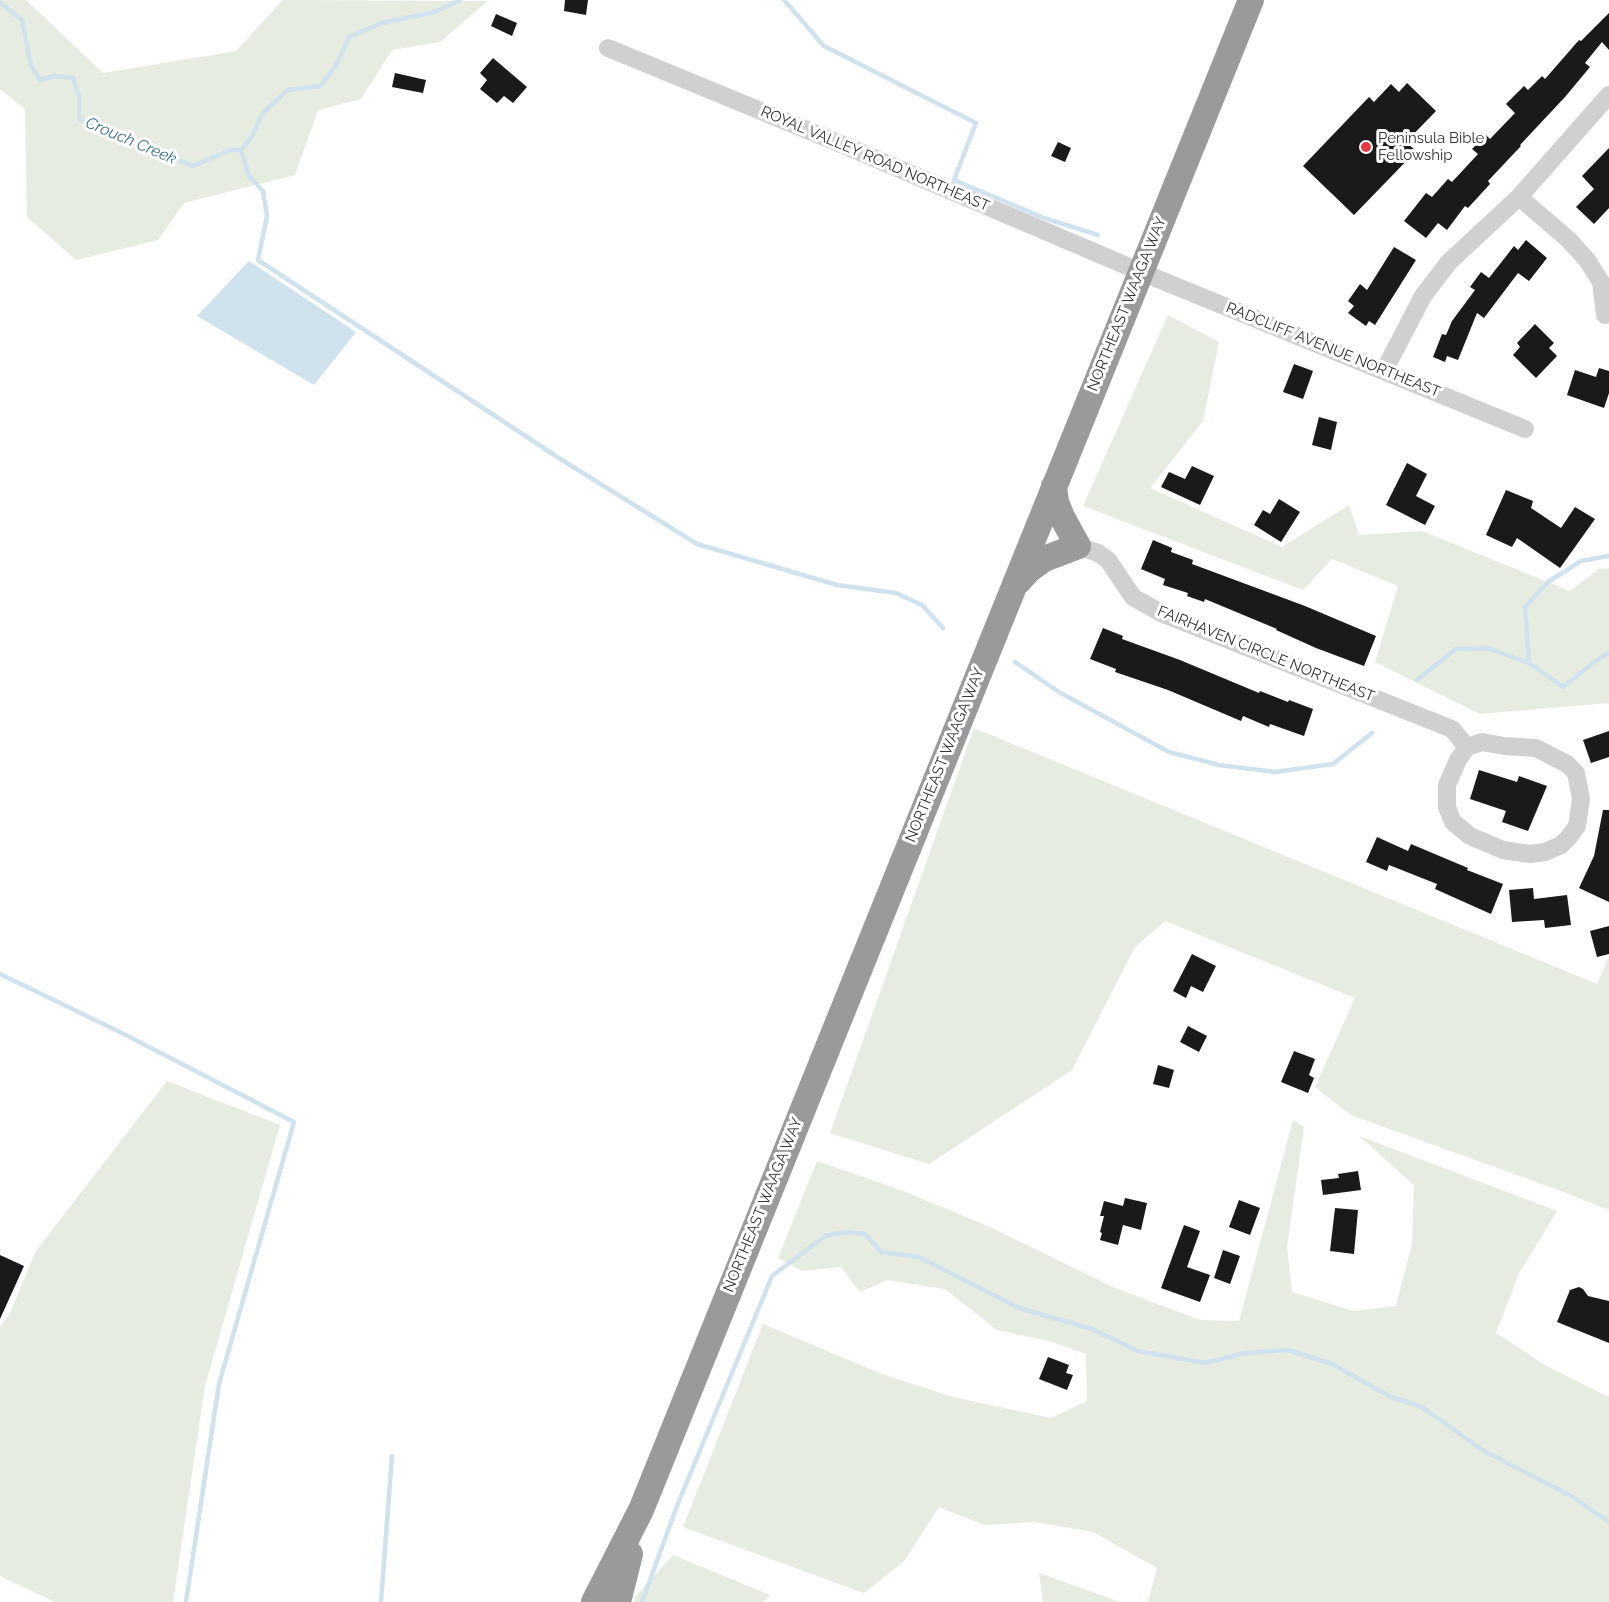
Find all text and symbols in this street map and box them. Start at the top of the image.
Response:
street label: ROYAL VALLEY ROAD NORTHEAST [758,103,992,215]
water label: Crouch Creek [83,113,179,169]
place label: Peninsula Bible Fellowship [1378,129,1484,164]
marker: Peninsula Bible Fellowship [1359,140,1373,154]
street label: NORTHEAST WAAGA WAY [1084,214,1170,394]
street label: RADCLIFF AVENUE NORTHEAST [1223,299,1443,401]
street label: FAIRHAVEN CIRCLE NORTHEAST [1155,602,1377,706]
street label: NORTHEAST WAAGA WAY [902,665,988,845]
street label: NORTHEAST WAAGA WAY [720,1115,806,1295]

